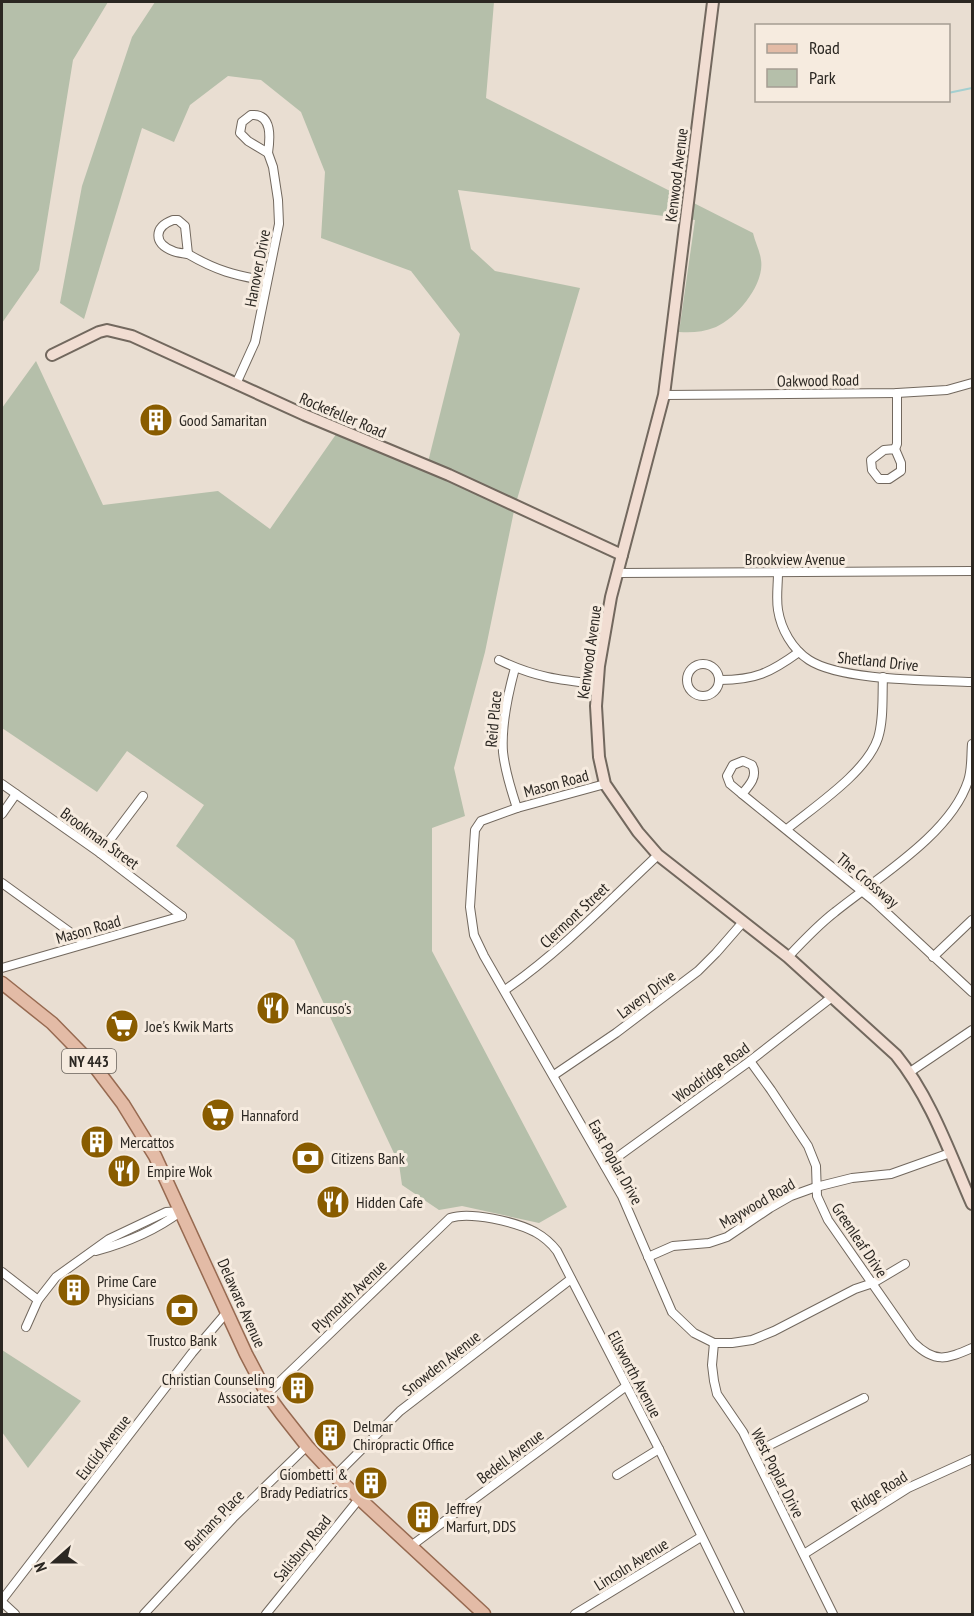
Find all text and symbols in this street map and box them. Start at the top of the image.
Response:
legend [755,24,950,102]
text: Road [809,36,840,59]
text: Park [809,66,836,89]
street label: Kenwood Avenue [660,127,692,223]
street label: Hanover Drive [240,228,274,308]
street label: Oakwood Road [777,369,859,391]
street label: Rockefeller Road [297,388,389,442]
building icon: Good Samaritan [138,402,174,438]
place label: Good Samaritan [179,410,267,430]
street label: Brookview Avenue [745,549,845,569]
street label: Kenwood Avenue [573,604,605,700]
street label: Shetland Drive [836,647,920,675]
street label: Reid Place [481,690,505,748]
street label: Mason Road [521,765,591,801]
street label: Brookman Street [57,803,144,874]
street label: The Crossway [833,848,903,912]
street label: Clermont Street [535,878,613,952]
street label: Mason Road [53,910,123,948]
street label: Lavery Drive [613,966,679,1022]
restaurant icon: Mancuso's [255,990,291,1026]
place label: Mancuso's [296,998,351,1018]
supermarket icon: Joe's Kwik Marts [104,1008,140,1044]
place label: Joe's Kwik Marts [144,1016,234,1036]
street label: Woodridge Road [669,1037,753,1107]
road number: NY 443 [62,1049,116,1073]
supermarket icon: Hannaford [200,1097,236,1133]
place label: Hannaford [241,1105,299,1125]
street label: East Poplar Drive [584,1116,648,1208]
building icon: Mercattos [79,1124,115,1160]
place label: Mercattos [120,1132,174,1152]
bank icon: Citizens Bank [290,1140,326,1176]
place label: Citizens Bank [331,1148,406,1168]
restaurant icon: Empire Wok [106,1153,142,1189]
place label: Empire Wok [147,1161,213,1181]
street label: Maywood Road [716,1173,798,1233]
restaurant icon: Hidden Cafe [315,1184,351,1220]
place label: Hidden Cafe [356,1192,423,1212]
street label: Greenleaf Drive [828,1199,892,1281]
street label: Delaware Avenue [213,1255,271,1351]
street label: Plymouth Avenue [307,1255,391,1337]
place label: Prime Care Physicians [97,1271,157,1309]
building icon: Prime Care Physicians [56,1272,92,1308]
bank icon: Trustco Bank [164,1292,200,1328]
street label: Snowden Avenue [398,1326,484,1400]
street label: Ellsworth Avenue [604,1327,666,1421]
place label: Trustco Bank [147,1330,218,1350]
place label: Christian Counseling Associates [162,1369,275,1407]
building icon: Christian Counseling Associates [280,1370,316,1406]
street label: Euclid Avenue [71,1410,135,1484]
place label: Delmar Chiropractic Office [353,1416,454,1454]
building icon: Delmar Chiropractic Office [312,1417,348,1453]
street label: Bedell Avenue [473,1424,547,1488]
street label: West Poplar Drive [747,1425,809,1521]
place label: Giombetti & Brady Pediatrics [260,1464,348,1502]
building icon: Giombetti & Brady Pediatrics [353,1465,389,1501]
street label: Ridge Road [847,1466,911,1516]
street label: Burhans Place [180,1485,248,1555]
place label: Jeffrey Marfurt, DDS [445,1498,516,1536]
building icon: Jeffrey Marfurt, DDS [405,1499,441,1535]
street label: Salisbury Road [269,1510,335,1586]
north arrow [24,1532,84,1592]
street label: Lincoln Avenue [590,1533,672,1595]
text: N [29,1560,51,1575]

